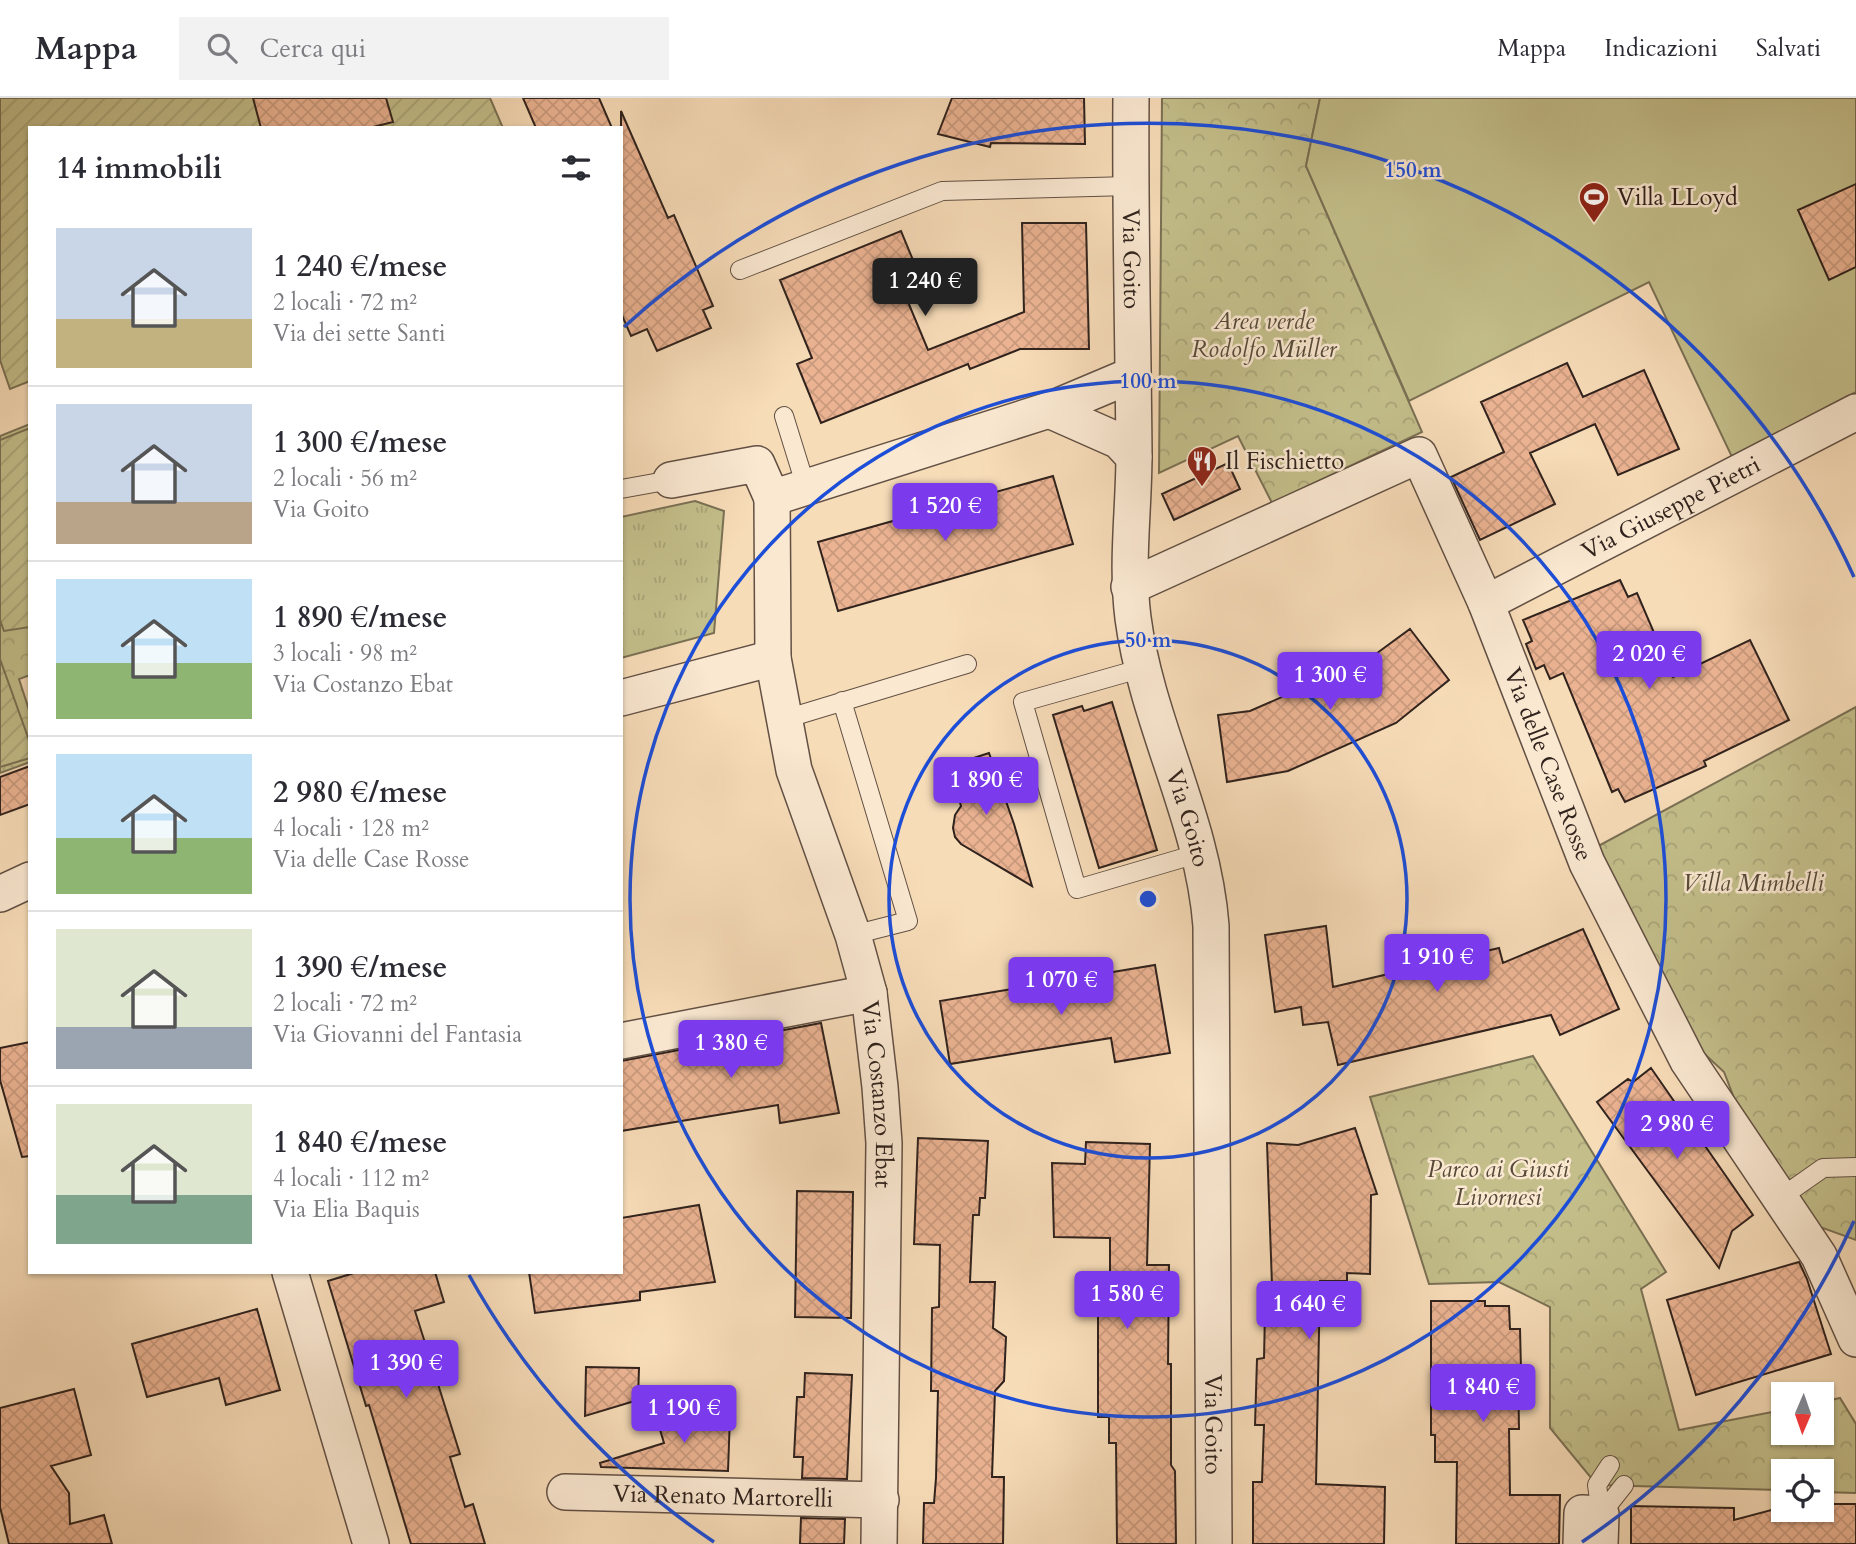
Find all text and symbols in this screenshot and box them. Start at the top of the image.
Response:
search box [179,17,669,80]
text: Mappa [35,26,137,71]
icon: search [203,29,241,67]
text: Cerca qui [259,31,366,66]
text: Mappa [1497,32,1566,65]
text: Indicazioni [1604,32,1718,65]
text: Salvati [1756,32,1821,65]
text: 14 immobili [56,148,222,189]
icon: filters [557,149,595,187]
text: 150 m [1384,156,1442,185]
sports icon: Villa LLoyd [1577,180,1611,224]
place label: Villa LLoyd [1617,181,1738,214]
street label: Via Goito [1115,209,1149,309]
text: 1 240 €/mese [273,246,447,287]
icon: home [112,256,196,340]
pin: 1 240 € [860,258,990,318]
text: 1 240 € [888,265,962,296]
text: 2 locali · 72 m² [273,287,417,318]
park label: Area verde Rodolfo Müller [1191,305,1338,366]
text: Via dei sette Santi [273,318,445,349]
text: 100 m [1119,367,1177,396]
text: 1 300 €/mese [273,422,447,463]
icon: home [112,432,196,516]
restaurant icon: Il Fischietto [1185,444,1219,488]
place label: Il Fischietto [1225,445,1344,478]
street label: Via Giuseppe Pietri [1576,448,1766,567]
text: 2 locali · 56 m² [273,463,417,494]
pin: 1 520 € [880,484,1010,543]
text: 1 520 € [908,490,982,521]
text: Via Goito [273,494,369,525]
text: 1 890 €/mese [273,597,447,638]
icon: home [112,607,196,691]
text: 50 m [1125,626,1172,655]
pin: 2 020 € [1584,632,1714,691]
text: 3 locali · 98 m² [273,638,417,669]
text: 2 020 € [1612,638,1686,669]
pin: 1 300 € [1265,652,1395,712]
text: 1 300 € [1293,659,1367,690]
street label: Via delle Case Rosse [1496,663,1601,866]
text: Via Costanzo Ebat [273,669,453,700]
pin: 1 890 € [921,758,1051,817]
text: 1 890 € [949,764,1023,795]
street label: Via Goito [1158,765,1218,870]
text: 2 980 €/mese [273,772,447,813]
icon: home [112,782,196,866]
text: 4 locali · 128 m² [273,813,429,844]
text: Via delle Case Rosse [273,844,470,875]
park label: Villa Mimbelli [1682,867,1824,900]
centre of rings [1136,887,1160,911]
pin: 1 910 € [1372,934,1502,994]
text: 1 910 € [1400,941,1474,972]
text: 1 390 €/mese [273,947,447,988]
icon: home [112,957,196,1041]
pin: 1 070 € [996,958,1126,1017]
text: 1 070 € [1024,964,1098,995]
text: 2 locali · 72 m² [273,988,417,1019]
street label: Via Costanzo Ebat [853,999,901,1188]
text: Via Giovanni del Fantasia [273,1019,522,1050]
pin: 1 380 € [666,1020,796,1080]
text: 1 380 € [694,1027,768,1058]
pin: 2 980 € [1612,1102,1742,1161]
text: 2 980 € [1640,1108,1714,1139]
text: 1 840 €/mese [273,1122,447,1163]
icon: home [112,1132,196,1216]
park label: Parco ai Giusti Livornesi [1427,1153,1569,1214]
text: 4 locali · 112 m² [273,1163,429,1194]
text: Via Elia Baquis [273,1194,420,1225]
pin: 1 580 € [1062,1272,1192,1331]
text: 1 580 € [1090,1278,1164,1309]
pin: 1 640 € [1244,1282,1374,1341]
text: 1 640 € [1272,1288,1346,1319]
pin: 1 390 € [341,1340,471,1400]
text: 1 390 € [369,1347,443,1378]
pin: 1 840 € [1418,1364,1548,1424]
text: 1 840 € [1446,1371,1520,1402]
street label: Via Goito [1197,1374,1230,1475]
north arrow [1771,1382,1834,1446]
map controls [1771,1382,1834,1522]
pin: 1 190 € [619,1386,749,1445]
text: 1 190 € [647,1392,721,1423]
button: locate [1771,1459,1834,1522]
street label: Via Renato Martorelli [612,1477,834,1515]

